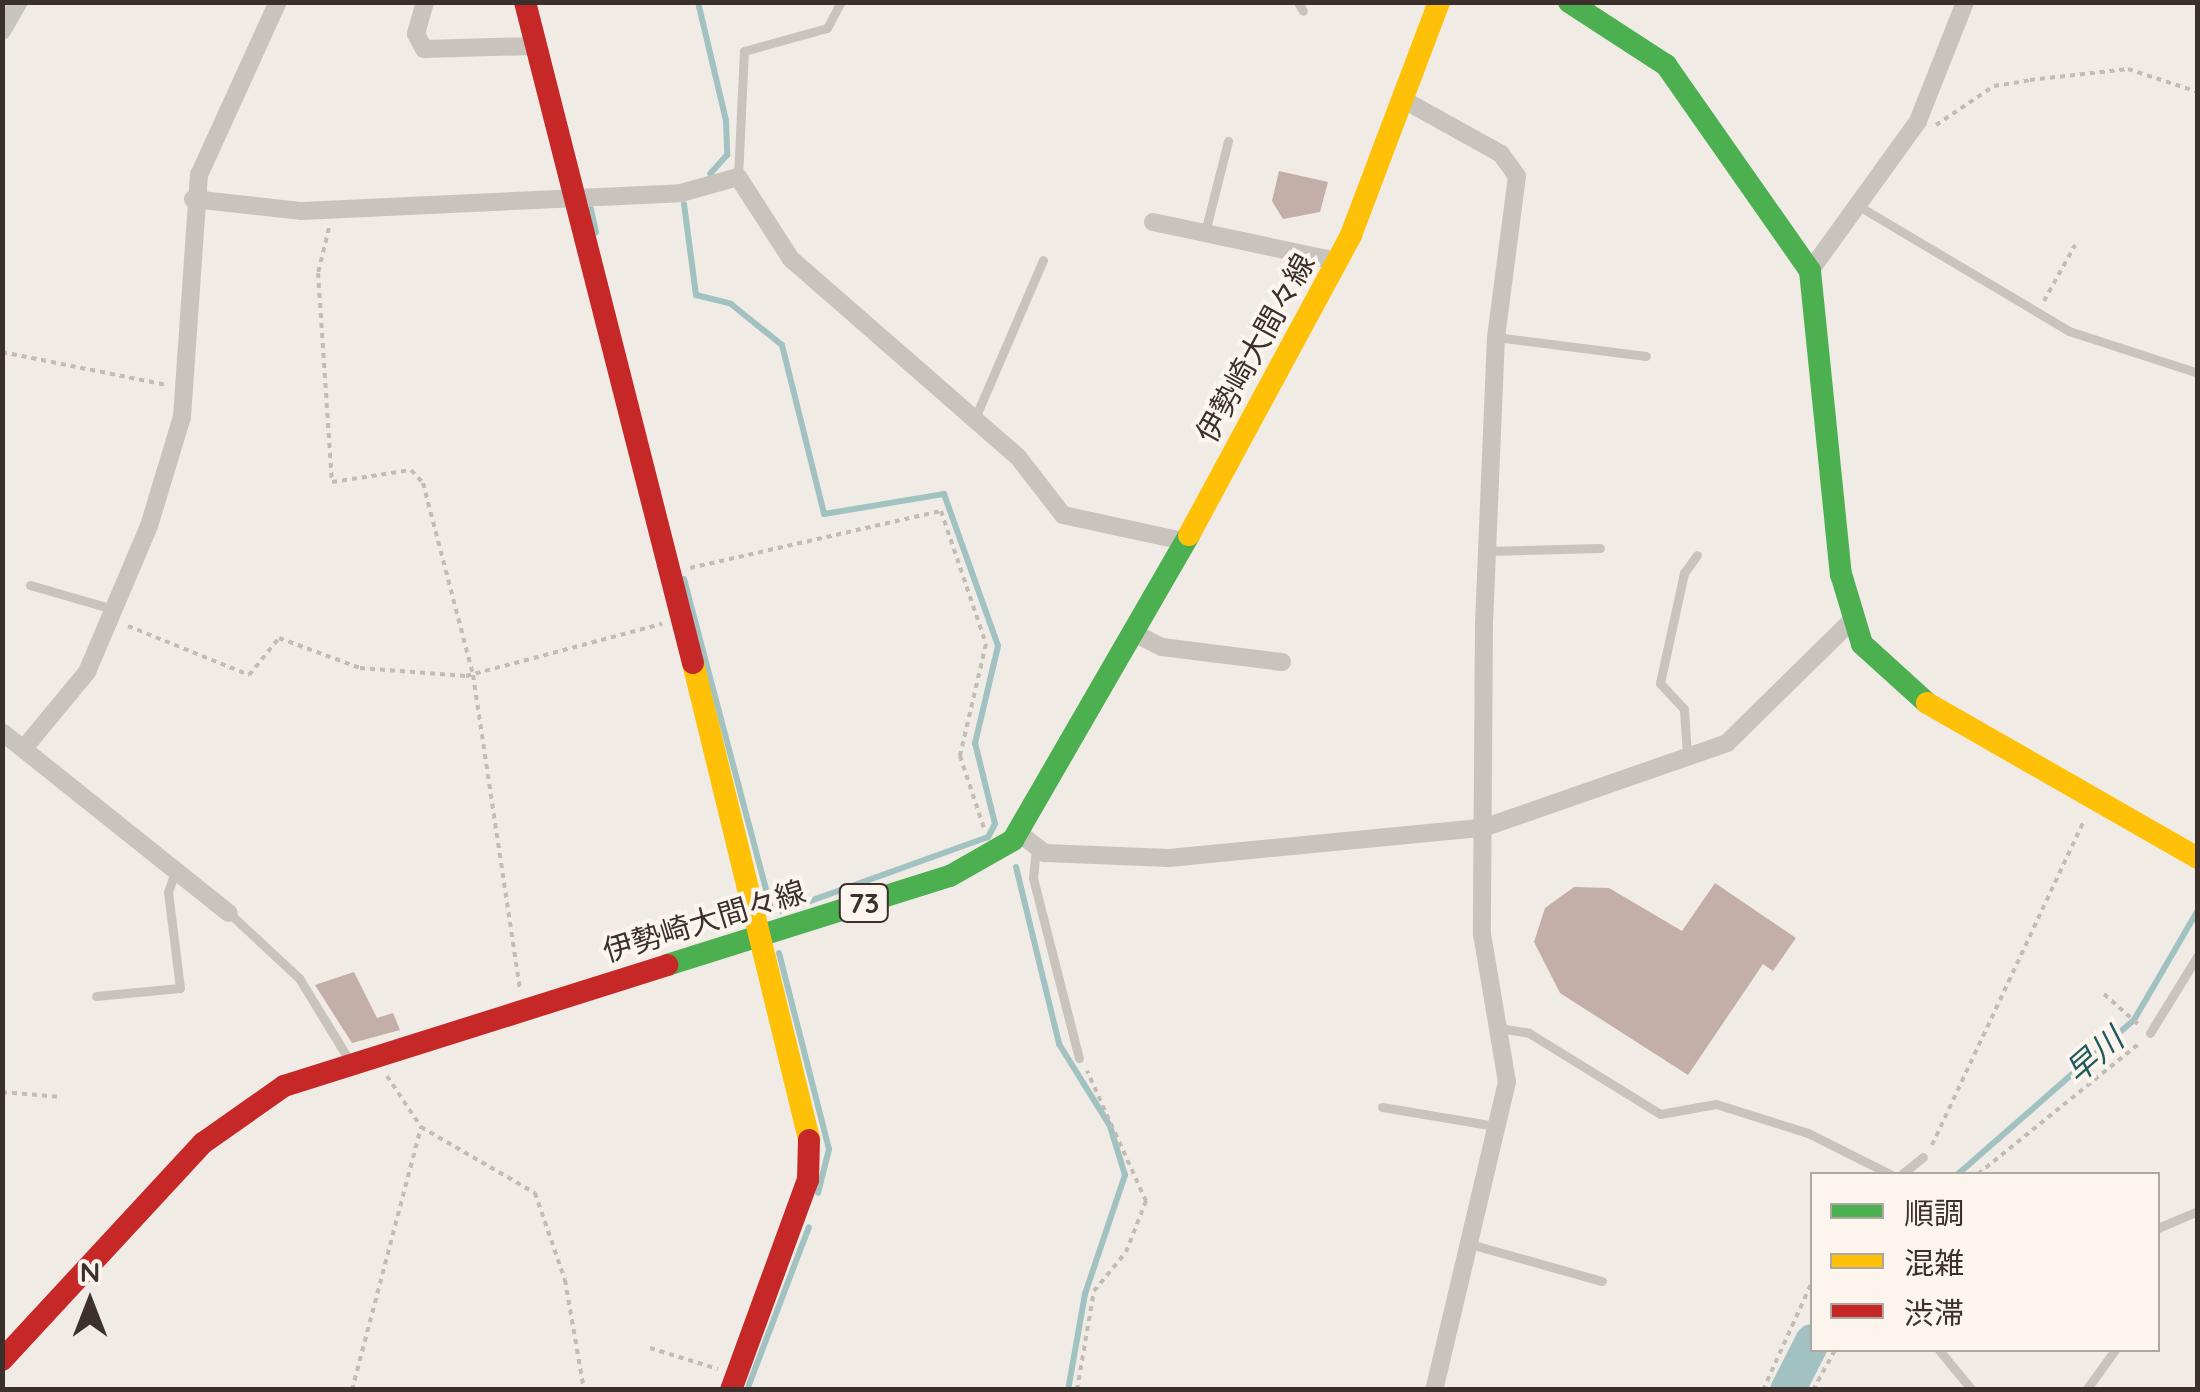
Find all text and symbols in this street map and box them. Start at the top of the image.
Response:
street label: 伊勢崎大間々線 [1188,247,1322,449]
street label: 伊勢崎大間々線 [598,873,810,969]
road number: 73 [836,880,892,926]
water label: 早川 [2057,1020,2131,1090]
legend [1810,1172,2160,1352]
text: 順調 [1904,1194,1964,1232]
text: 混雑 [1904,1244,1964,1282]
north arrow [40,1252,140,1352]
text: N [80,1254,100,1289]
text: 渋滞 [1904,1294,1964,1332]

